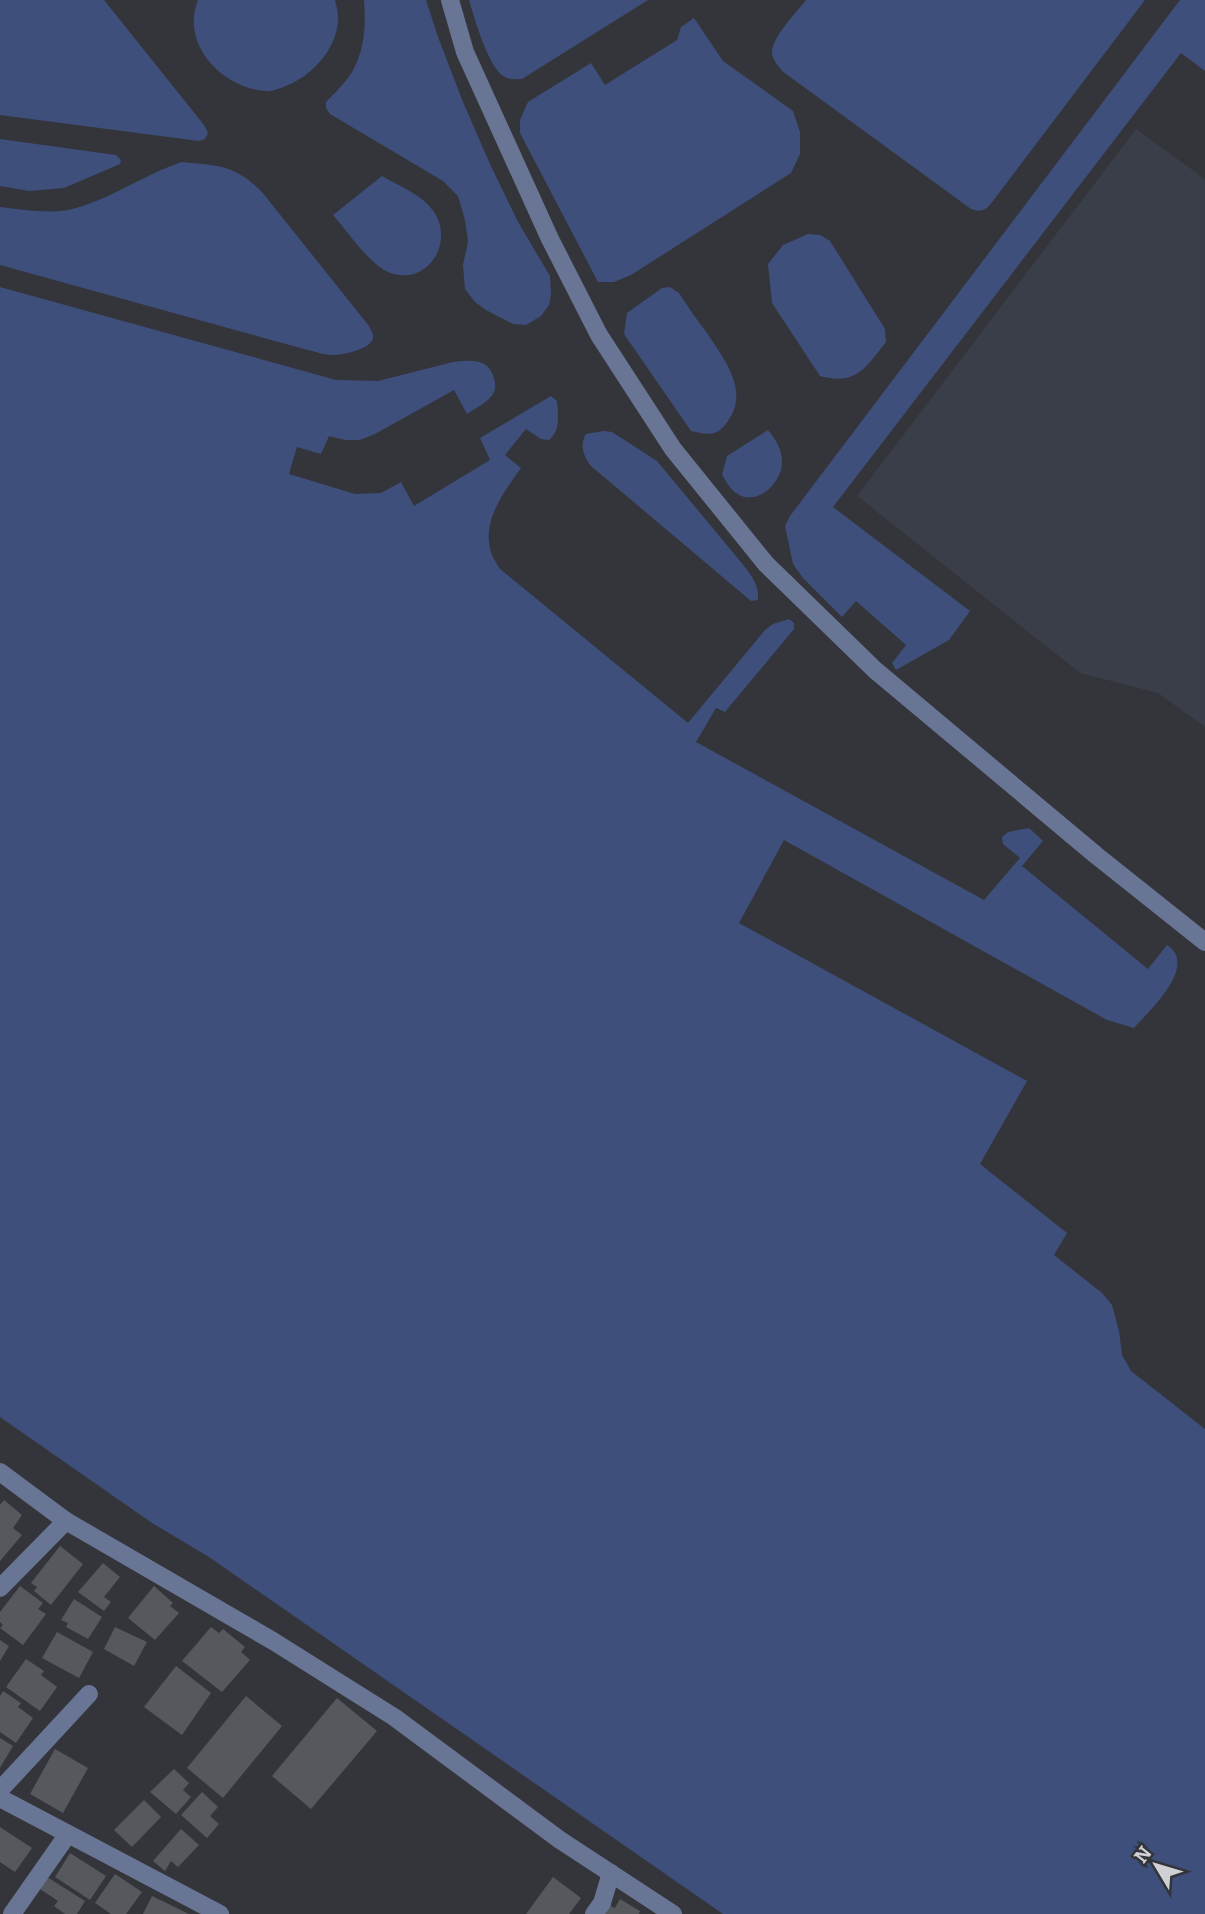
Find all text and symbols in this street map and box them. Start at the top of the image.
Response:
north arrow [1121,1830,1191,1900]
text: N [1129,1842,1157,1868]

